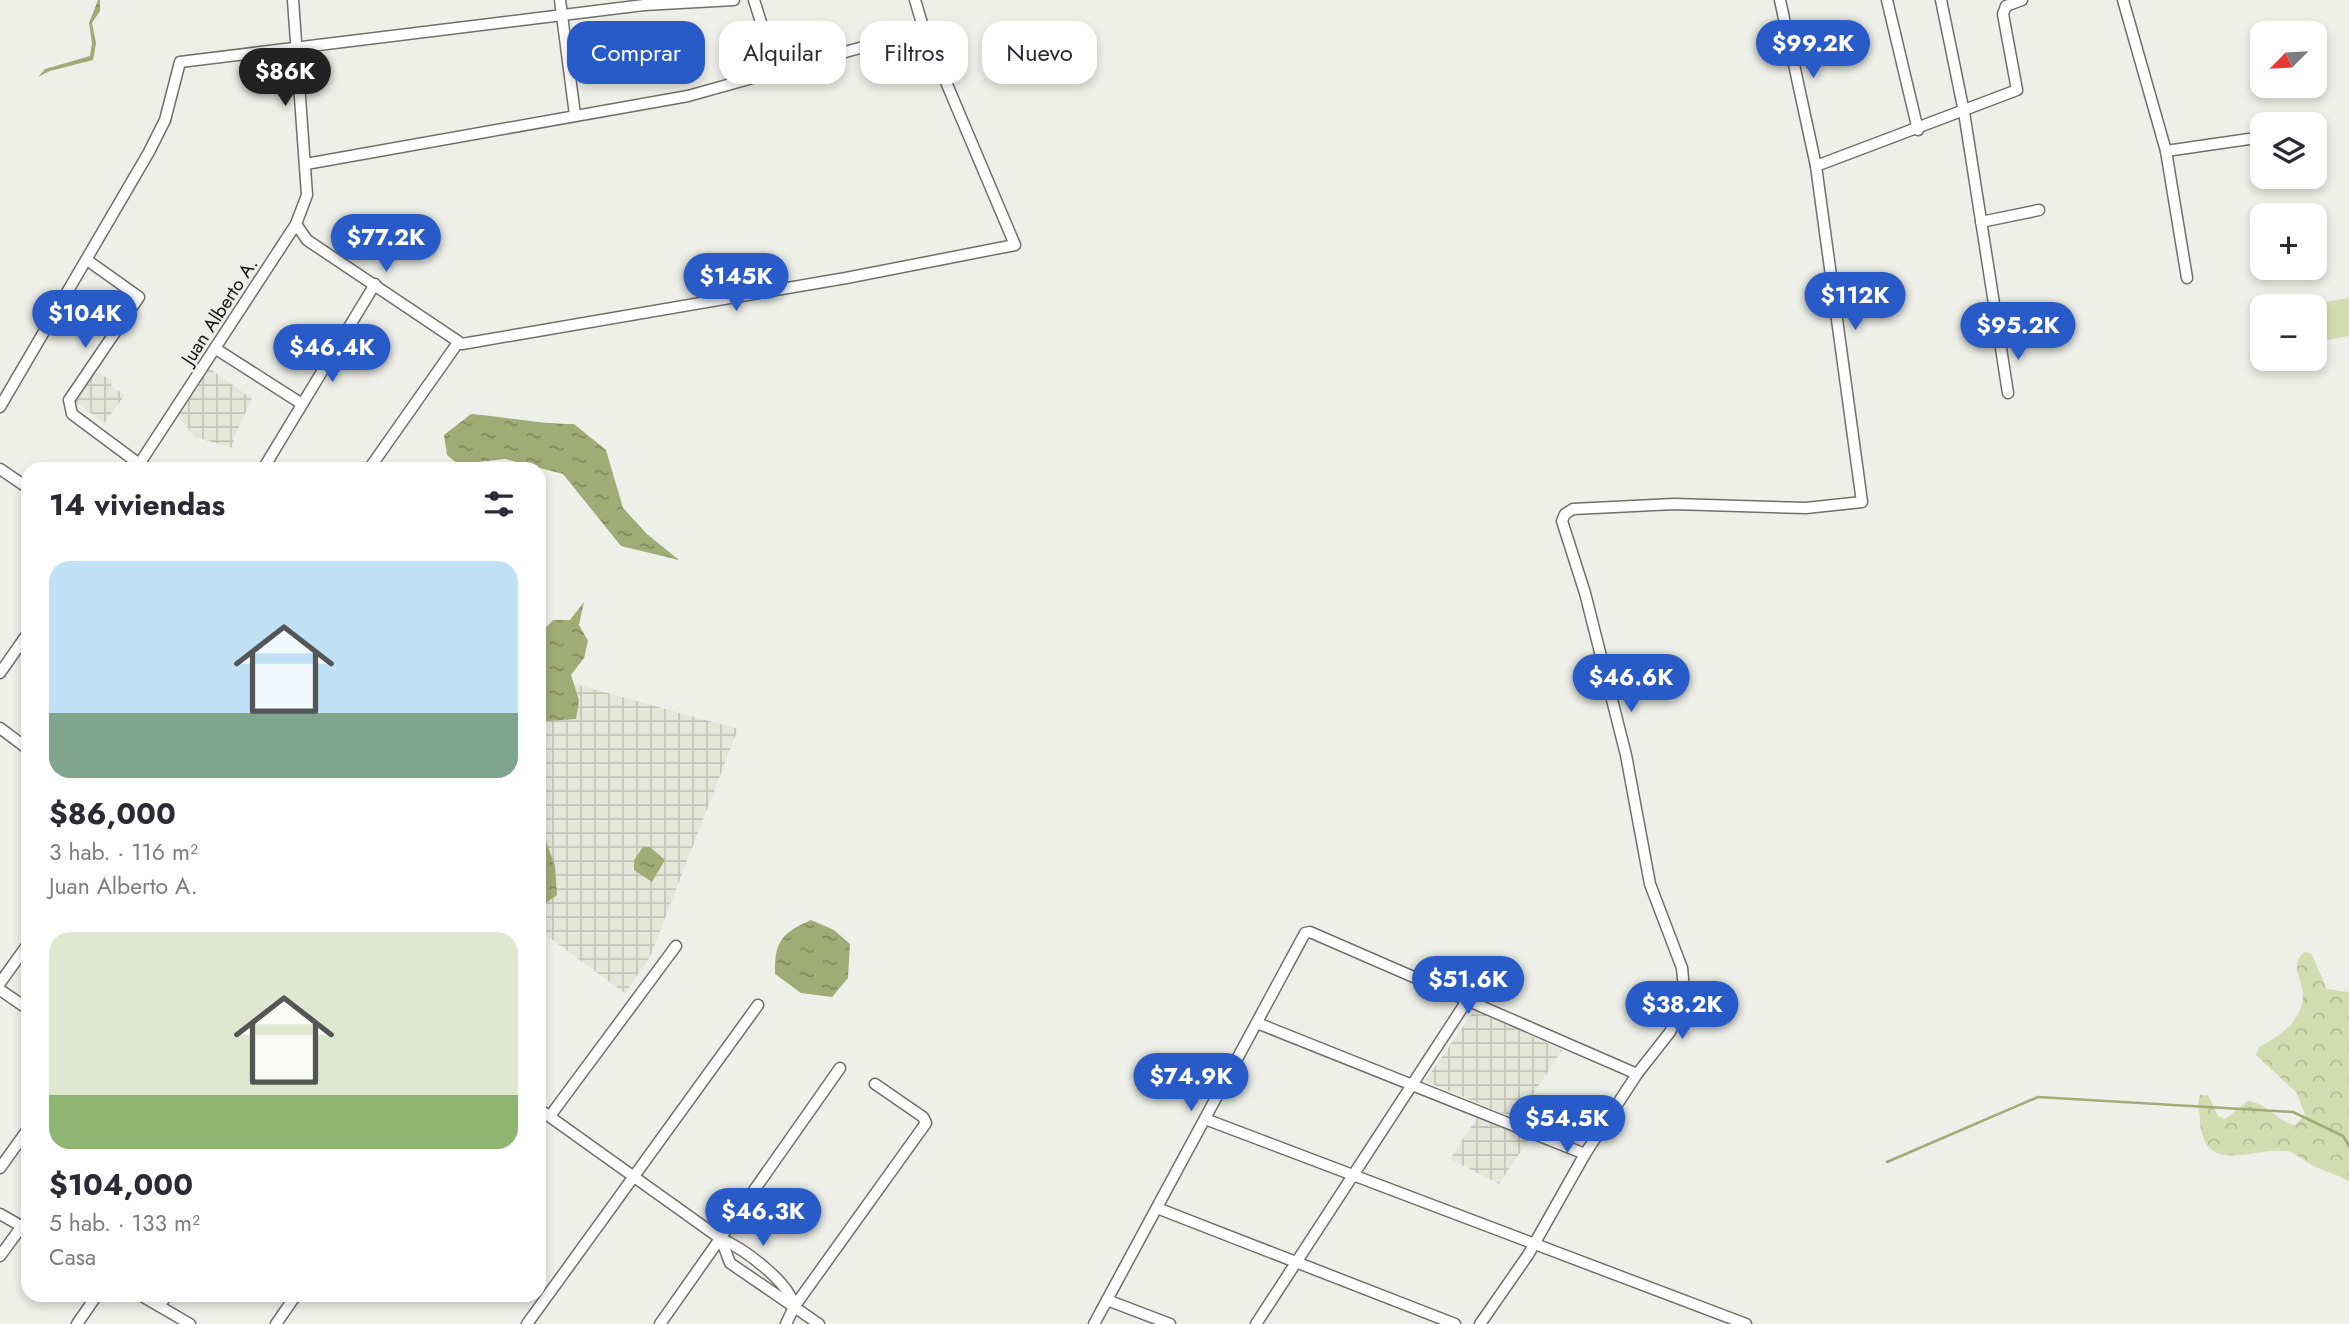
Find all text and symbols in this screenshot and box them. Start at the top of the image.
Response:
pin: $99.2K [1756,20,1870,80]
chip: Comprar [567,21,705,84]
chip: Alquilar [719,21,846,84]
chip: Filtros [860,21,968,84]
chip: Nuevo [982,21,1097,84]
north arrow [2250,21,2328,98]
map controls [2250,21,2327,371]
text: $99.2K [1772,26,1854,60]
pin: $86K [244,48,326,108]
text: $86K [255,54,315,88]
button: layers [2250,112,2327,189]
button: + [2250,203,2327,280]
pin: $77.2K [329,215,443,274]
text: $77.2K [347,220,425,254]
street label: Juan Alberto A. [173,252,264,373]
pin: $145K [687,254,785,313]
text: $145K [700,259,772,293]
pin: $112K [1806,272,1904,332]
text: $112K [1821,278,1889,312]
pin: $104K [36,290,134,350]
button: − [2250,294,2327,371]
text: $104K [48,296,122,330]
pin: $95.2K [1961,302,2075,362]
text: $95.2K [1976,308,2060,342]
pin: $46.4K [275,324,389,384]
text: $46.4K [289,330,375,364]
text: 14 viviendas [49,483,225,526]
icon: filters [480,485,518,523]
icon: home [221,606,347,732]
pin: $46.6K [1574,654,1688,714]
text: $46.6K [1589,660,1673,694]
text: $86,000 [49,792,176,835]
text: 3 hab. · 116 m² [49,835,198,869]
text: Juan Alberto A. [49,869,198,903]
pin: $51.6K [1411,956,1525,1016]
text: $51.6K [1428,962,1508,996]
icon: home [221,977,347,1103]
pin: $38.2K [1625,982,1739,1041]
text: $38.2K [1641,987,1723,1021]
pin: $74.9K [1134,1054,1248,1113]
text: $74.9K [1149,1059,1233,1093]
pin: $54.5K [1510,1096,1624,1155]
text: $54.5K [1525,1101,1609,1135]
text: $104,000 [49,1163,193,1206]
pin: $46.3K [706,1188,820,1248]
text: $46.3K [721,1194,805,1228]
text: 5 hab. · 133 m² [49,1206,200,1240]
text: Casa [49,1240,96,1274]

